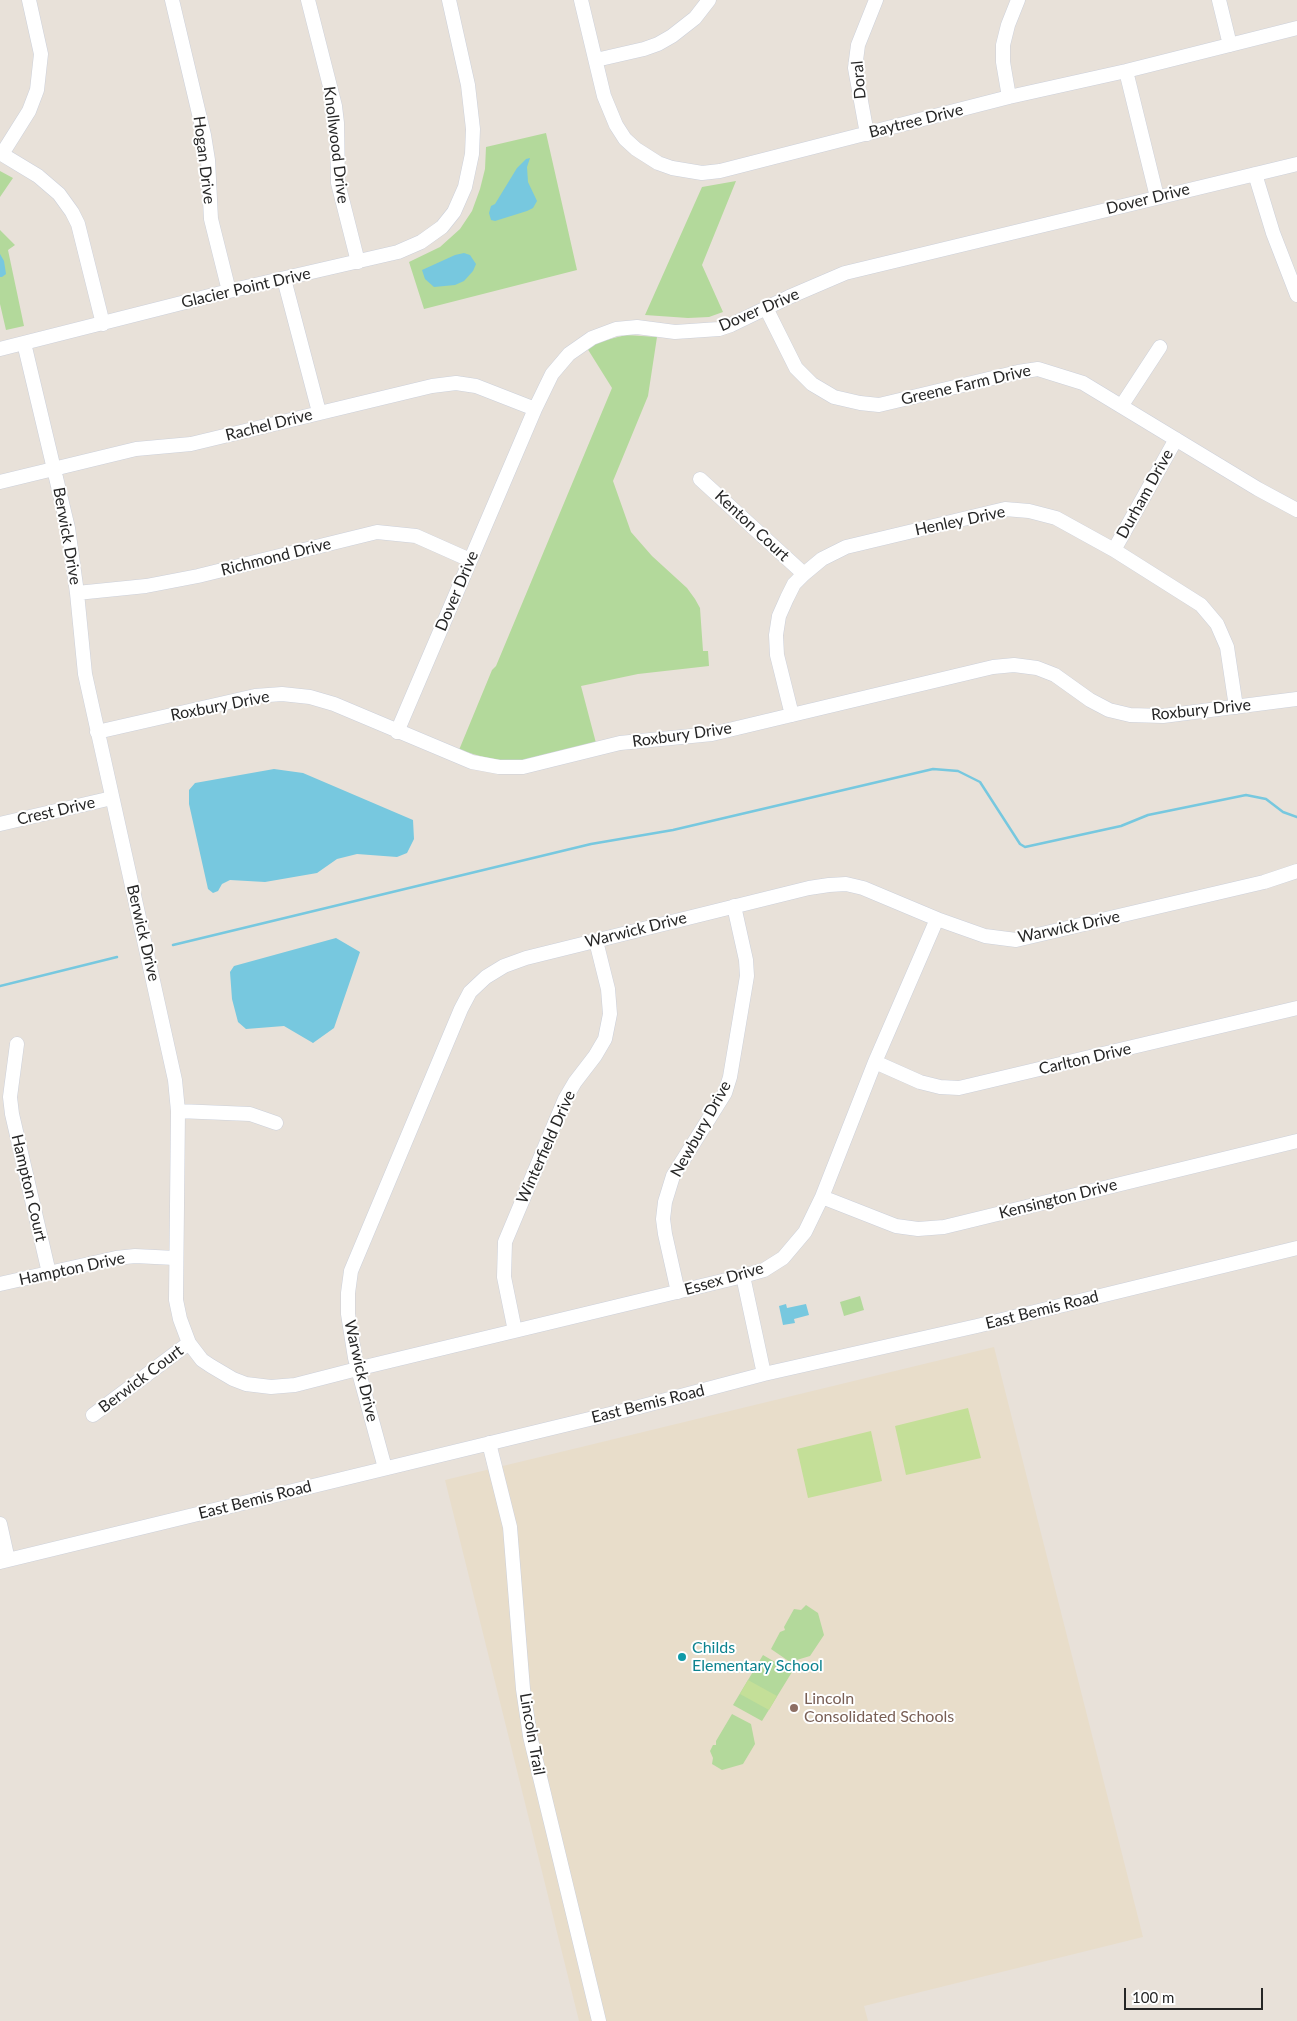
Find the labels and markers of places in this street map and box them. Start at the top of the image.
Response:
place label: Childs Elementary School [692,1638,823,1676]
marker: Childs Elementary School [676,1651,688,1663]
place label: Lincoln Consolidated Schools [804,1689,954,1727]
marker: Lincoln Consolidated Schools [788,1702,800,1714]

